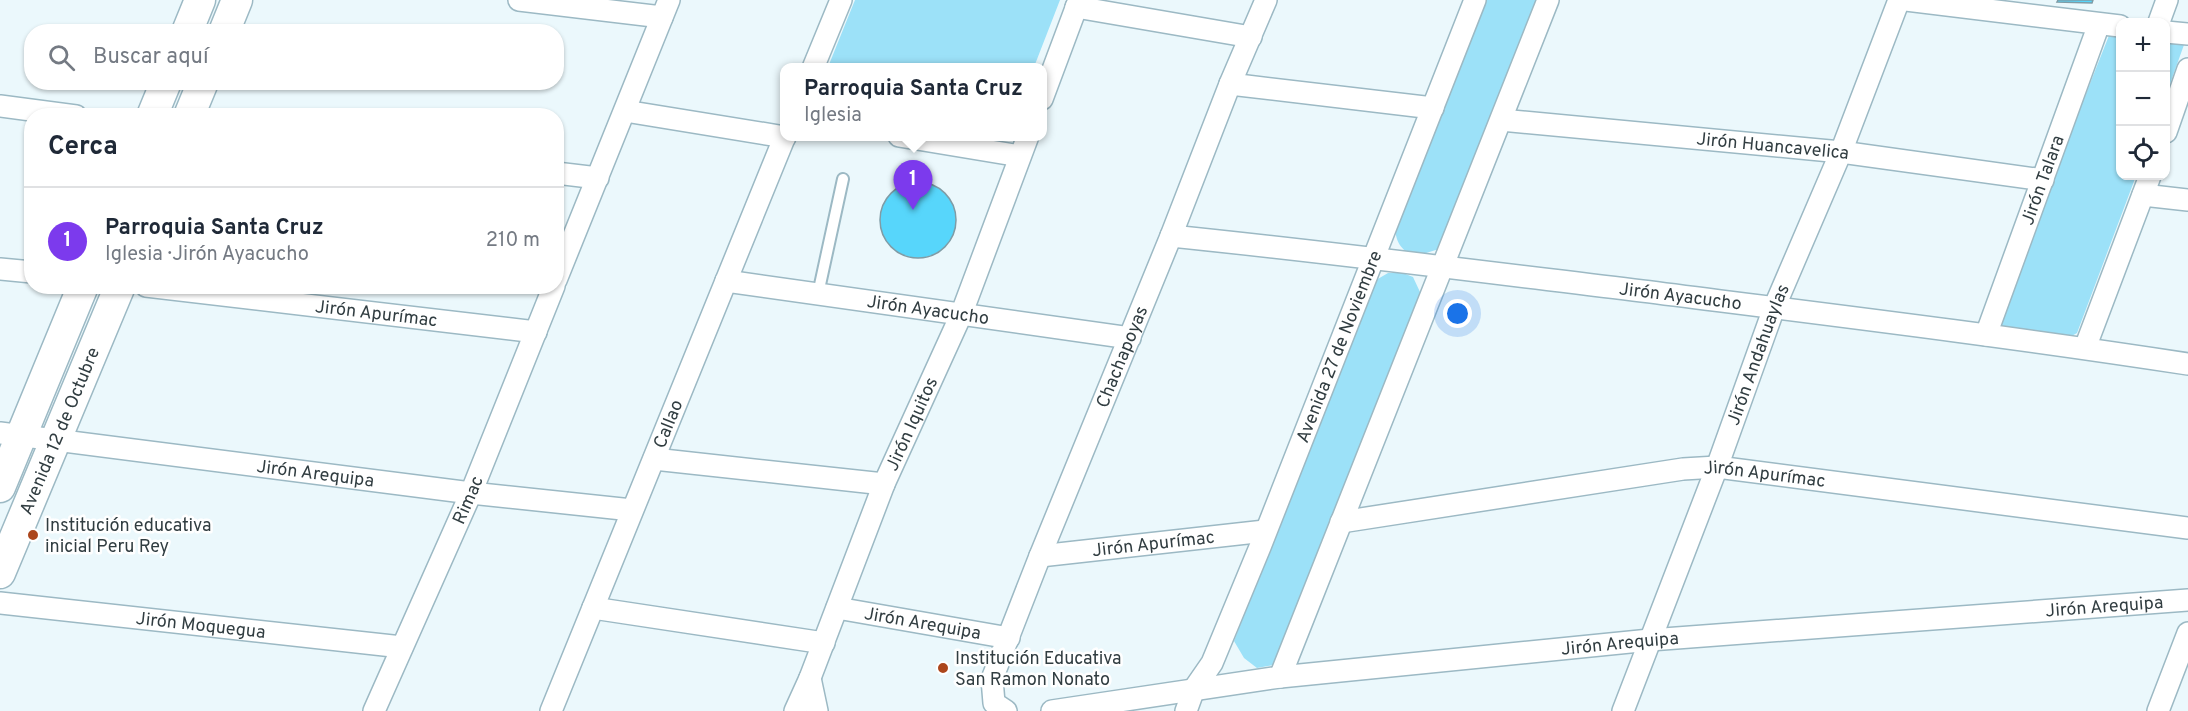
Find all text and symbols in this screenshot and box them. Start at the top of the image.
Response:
map controls [2116,18,2170,180]
button: + [2116,18,2170,72]
search box [24,24,564,90]
icon: search [45,41,78,74]
text: Buscar aquí [93,44,209,71]
popup [780,63,1047,141]
button: − [2116,72,2170,126]
text: Parroquia Santa Cruz [804,76,1023,103]
text: Iglesia [804,103,862,129]
button: locate [2116,126,2170,180]
street label: Jirón Huancavelica [1695,128,1850,166]
text: Cerca [48,131,118,164]
street label: Jirón Talara [2017,132,2071,229]
pin: 1 [894,160,932,210]
text: Parroquia Santa Cruz [105,215,324,242]
text: 1 [64,228,72,254]
text: 210 m [486,228,540,254]
text: Iglesia · Jirón Ayacucho [105,242,309,268]
street label: Avenida 27 de Noviembre [1292,248,1388,446]
street label: Jirón Ayacucho [1618,278,1743,316]
street label: Jirón Andahuaylas [1723,281,1796,429]
street label: Jirón Ayacucho [865,291,990,331]
street label: Jirón Apurímac [314,296,439,333]
your location [1443,299,1472,328]
street label: Chachapoyas [1092,303,1154,412]
street label: Avenida 12 de Octubre [16,344,106,519]
street label: Jirón Iquitos [882,374,944,475]
street label: Callao [649,397,689,452]
street label: Jirón Arequipa [255,456,375,494]
street label: Jirón Apurímac [1703,457,1827,494]
street label: Rimac [448,473,490,528]
place label: Institución educativa inicial Peru Rey [45,515,211,559]
street label: Jirón Apurímac [1091,527,1216,563]
marker: Institución educativa inicial Peru Rey [26,528,40,542]
street label: Jirón Arequipa [2045,592,2164,624]
street label: Jirón Arequipa [862,603,983,646]
street label: Jirón Moquegua [135,608,267,645]
street label: Jirón Arequipa [1560,628,1680,662]
place label: Institución Educativa San Ramon Nonato [955,648,1122,692]
marker: Institución Educativa San Ramon Nonato [936,661,950,675]

